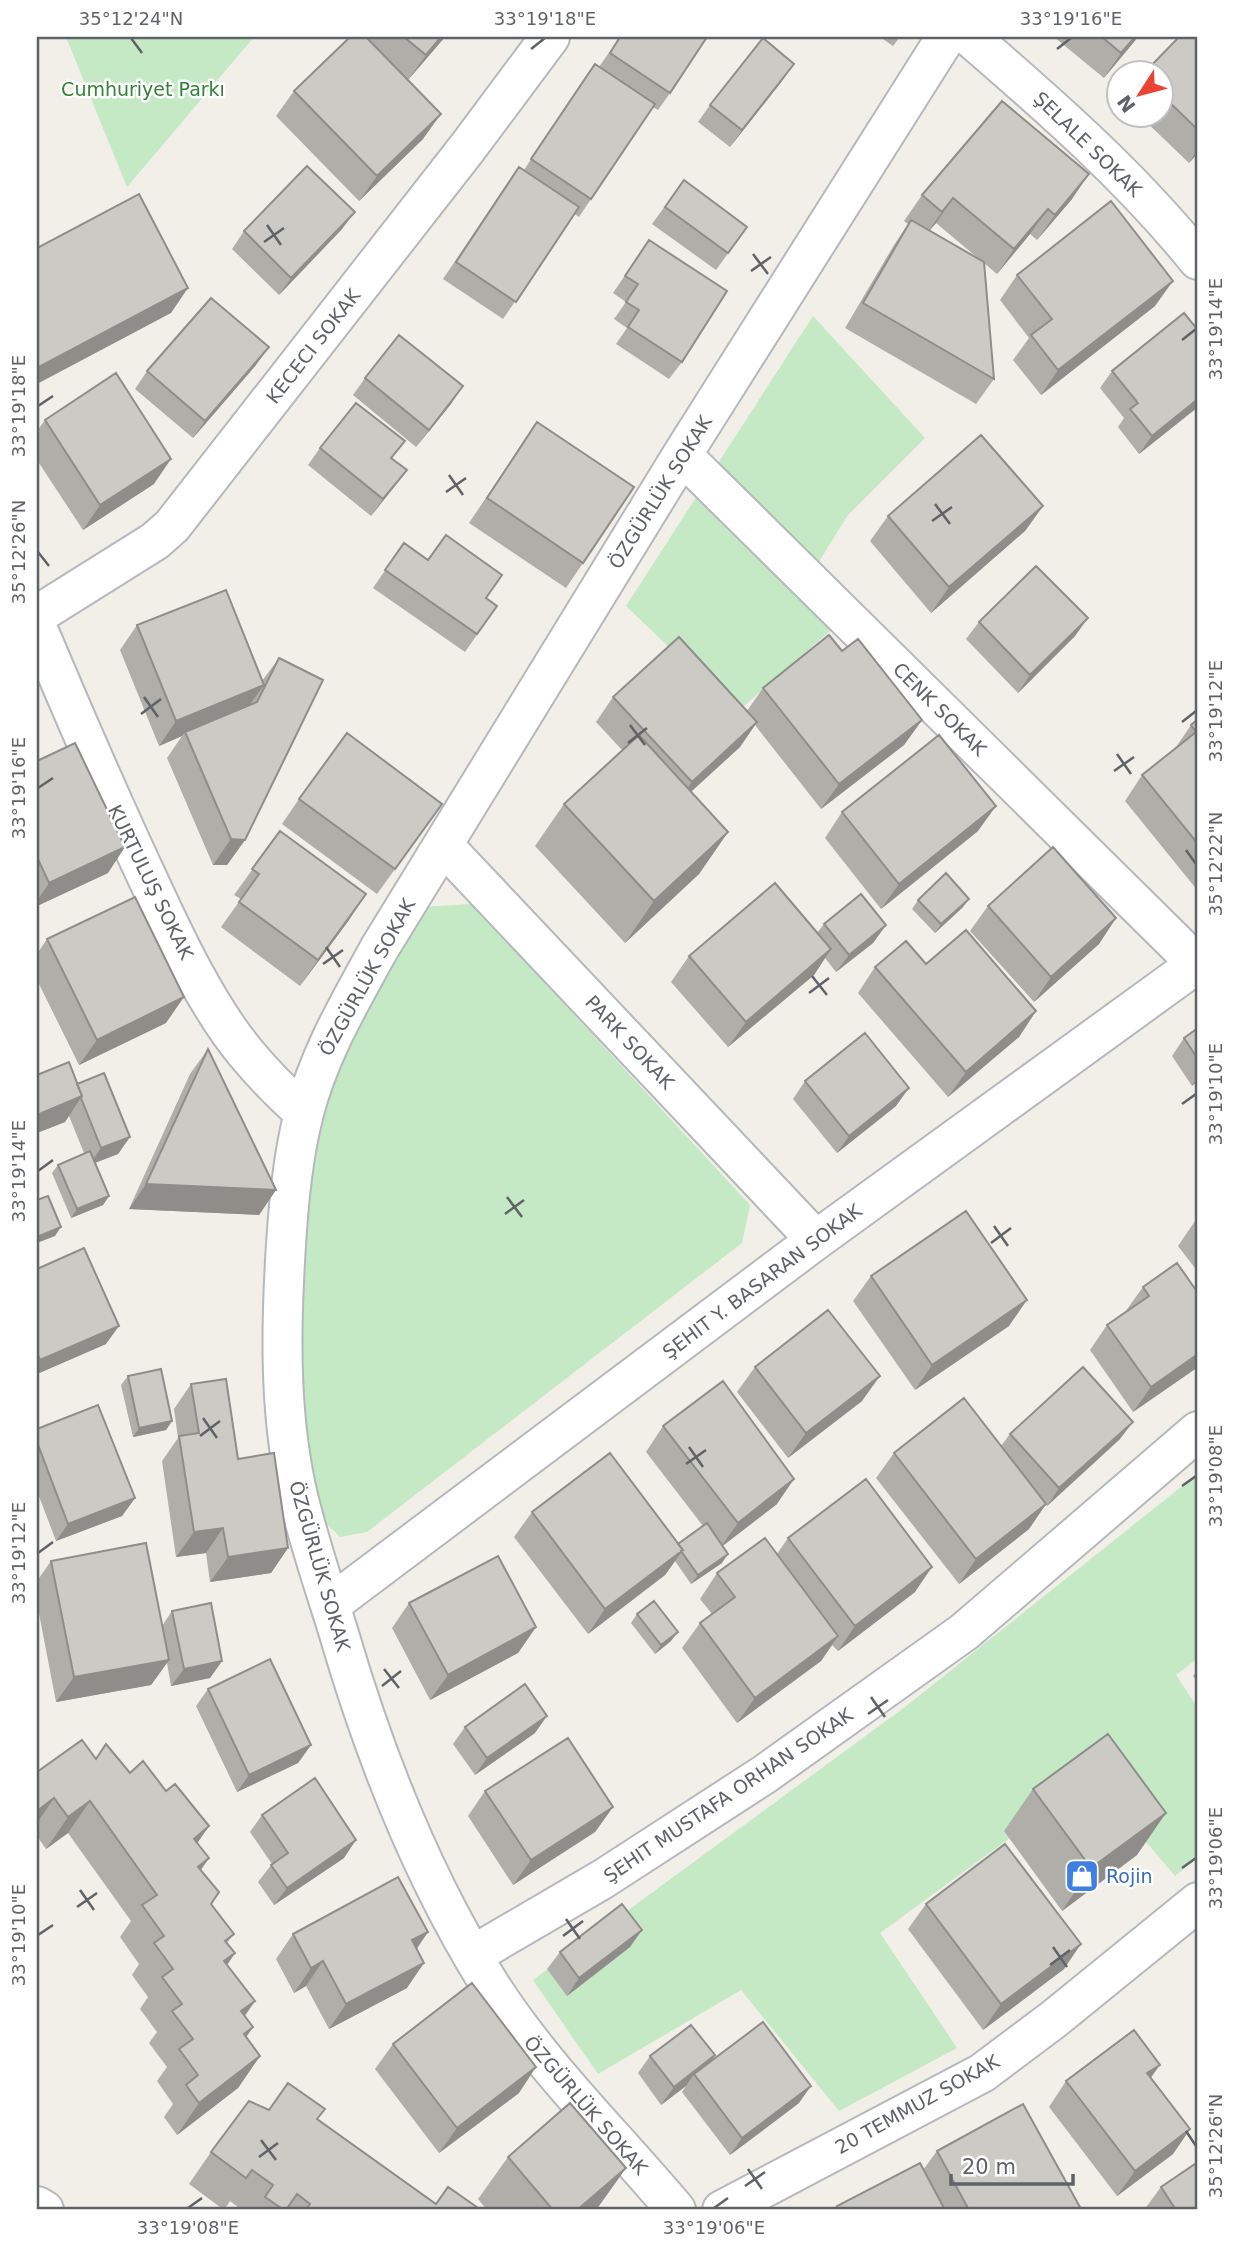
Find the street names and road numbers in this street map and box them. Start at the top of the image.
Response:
street label: ŞELALE SOKAK [1030,87,1147,201]
street label: KECECI SOKAK [261,284,365,408]
street label: ÖZGÜRLÜK SOKAK [604,411,716,573]
street label: CENK SOKAK [889,658,991,760]
street label: KURTULUŞ SOKAK [104,801,198,963]
street label: ÖZGÜRLÜK SOKAK [315,894,420,1059]
street label: PARK SOKAK [581,991,679,1094]
street label: ŞEHIT Y. BASARAN SOKAK [658,1199,866,1363]
street label: ÖZGÜRLÜK SOKAK [285,1478,355,1654]
street label: ŞEHIT MUSTAFA ORHAN SOKAK [599,1703,857,1887]
street label: ÖZGÜRLÜK SOKAK [520,2031,653,2179]
street label: 20 TEMMUZ SOKAK [831,2050,1003,2158]

